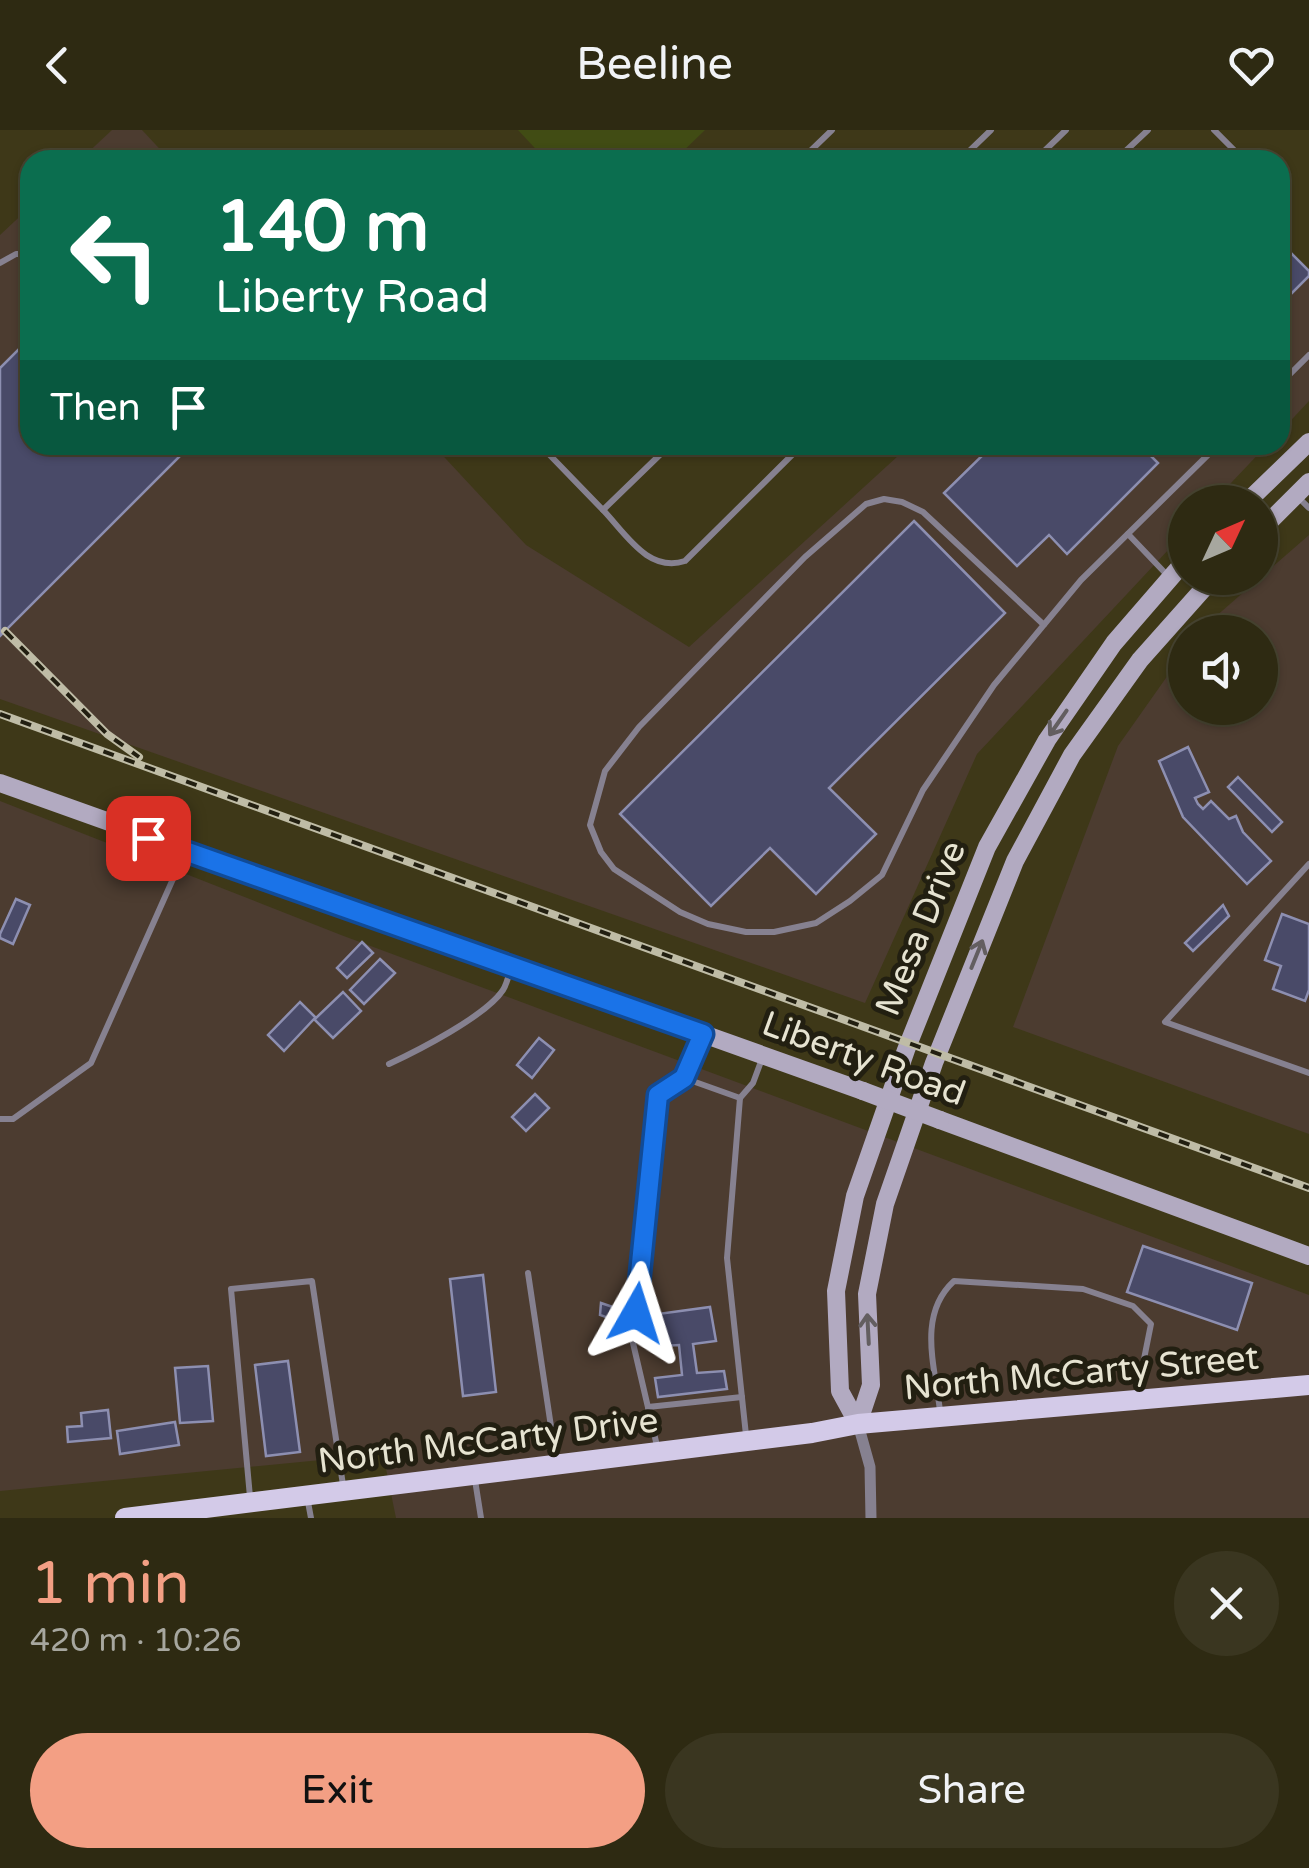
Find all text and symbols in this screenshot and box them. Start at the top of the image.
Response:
icon: back [30,38,85,93]
text: Beeline [576,38,733,92]
icon: heart [1224,38,1279,93]
text: 140 m [215,186,429,270]
icon: left [50,190,180,320]
text: Liberty Road [215,271,489,325]
icon: arrive [161,380,216,435]
text: Then [50,385,141,431]
north arrow [1168,485,1278,595]
map controls [1168,485,1278,725]
button: sound [1168,615,1278,725]
one-way arrow [1048,709,1069,737]
pin [106,796,191,881]
icon: arrive [121,811,176,866]
street label: Mesa Drive [867,835,975,1022]
one-way arrow [970,939,988,970]
street label: Liberty Road [756,1003,971,1115]
position arrow [584,1261,688,1365]
one-way arrow [859,1313,878,1345]
street label: North McCarty Street [902,1337,1260,1409]
street label: North McCarty Drive [316,1399,661,1483]
text: 1 min [30,1548,190,1620]
button: close [1174,1551,1279,1656]
text: 420 m · 10:26 [30,1622,242,1660]
button: Exit [30,1733,645,1848]
button: Share [665,1733,1279,1848]

